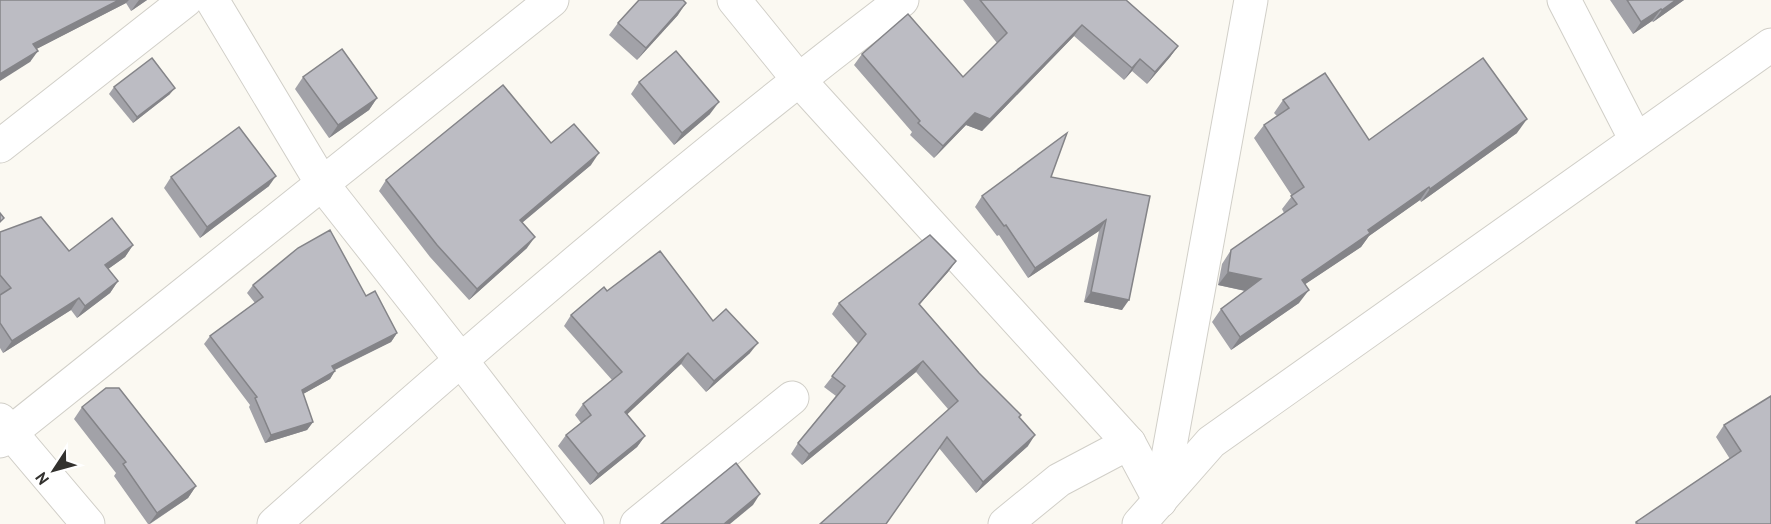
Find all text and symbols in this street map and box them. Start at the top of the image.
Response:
north arrow [24,440,84,500]
text: N [31,469,53,489]

